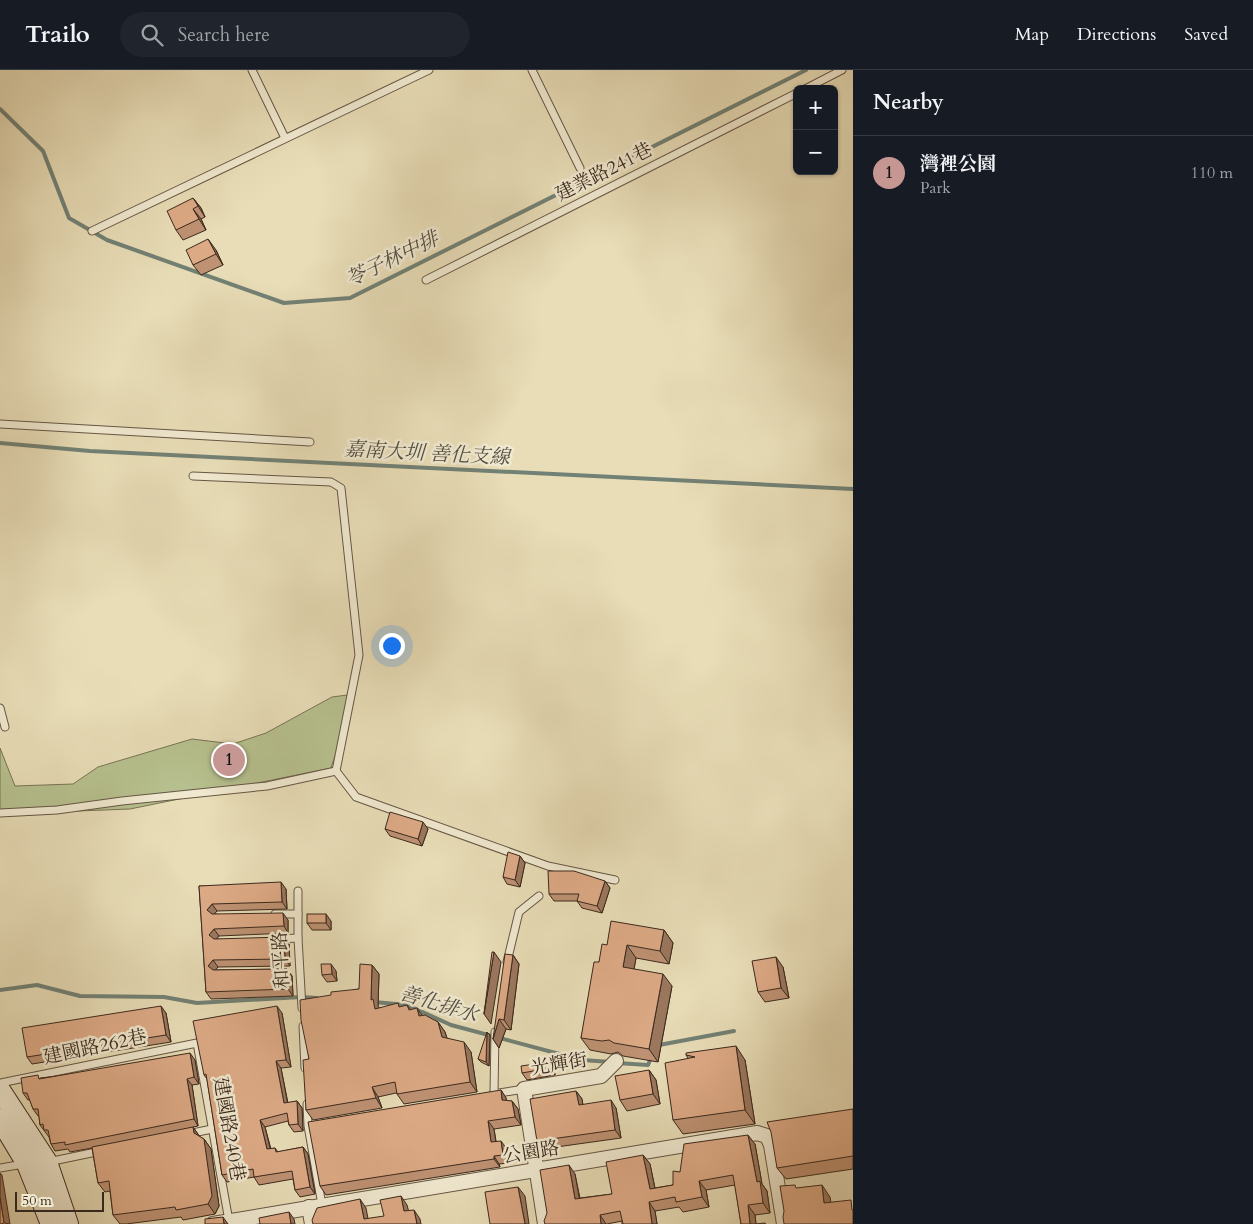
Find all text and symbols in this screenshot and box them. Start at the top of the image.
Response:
search box [120,12,470,57]
text: Trailo [25,18,90,51]
icon: search [138,21,166,49]
text: Search here [178,22,270,48]
text: Map [1015,22,1049,47]
text: Directions [1077,22,1156,47]
text: Saved [1184,22,1228,47]
map controls [793,85,838,175]
button: + [793,85,838,130]
text: Nearby [873,88,944,117]
button: − [793,130,838,175]
street label: 建業路241巷 [551,137,657,207]
text: 灣裡公園 [920,151,996,177]
text: 1 [885,162,893,184]
text: 110 m [1191,162,1233,184]
text: Park [920,177,951,199]
water label: 苓子林中排 [341,224,446,293]
water label: 嘉南大圳 善化支線 [344,435,512,471]
your location [379,633,405,659]
pin: 1 [213,741,245,779]
street label: 和平路 [267,931,295,989]
water label: 善化排水 [397,979,483,1029]
street label: 建國路262巷 [41,1023,149,1071]
street label: 光輝街 [529,1047,589,1081]
street label: 建國路240巷 [207,1075,251,1183]
street label: 公園路 [501,1135,561,1169]
scale bar [15,1189,104,1212]
text: 50 m [22,1191,52,1210]

